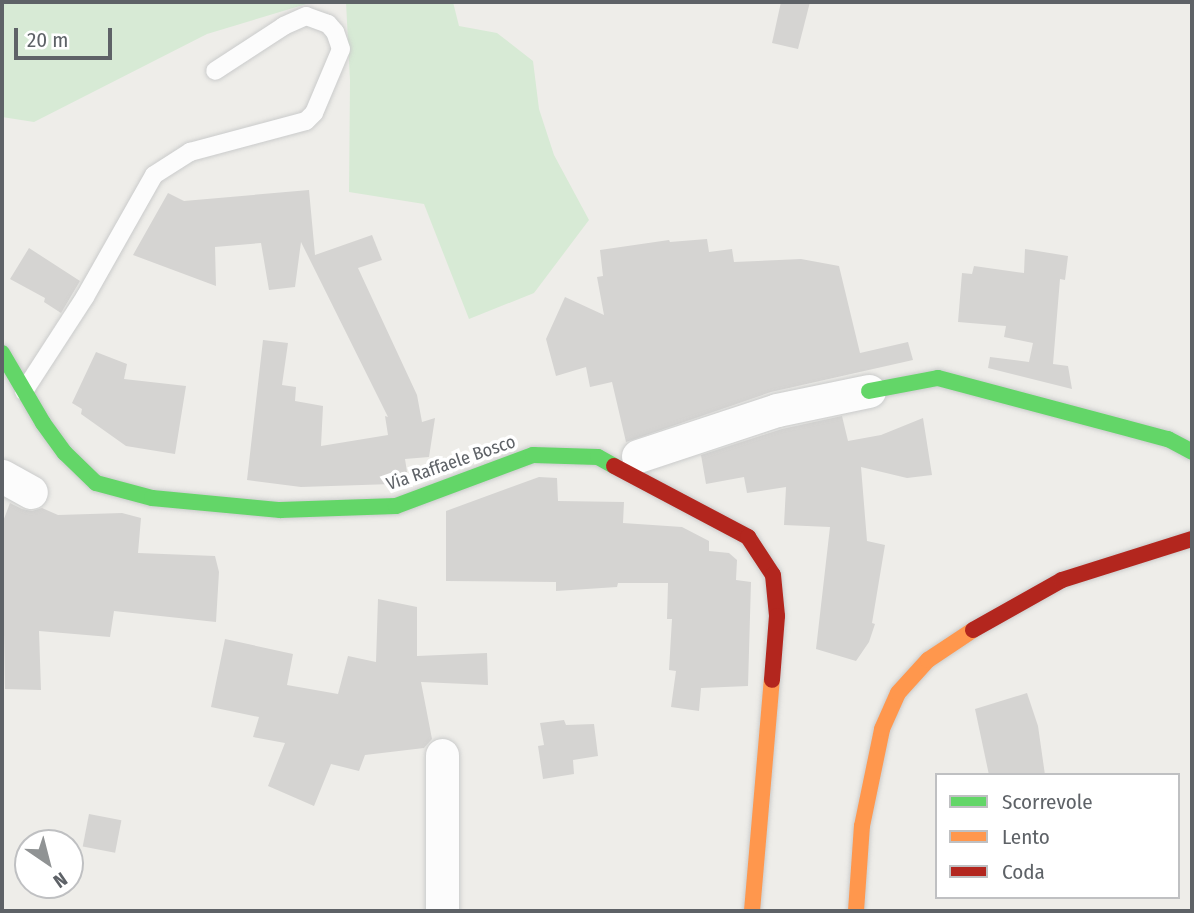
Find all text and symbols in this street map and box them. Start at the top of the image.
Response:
scale bar [18,14,116,58]
text: 20 m [27,27,68,53]
street label: Via Raffaele Bosco [384,431,518,495]
legend [935,773,1180,899]
text: Scorrevole [1002,789,1093,815]
text: Lento [1002,824,1050,850]
north arrow [14,829,84,899]
text: Coda [1002,859,1045,885]
text: N [49,867,71,893]

